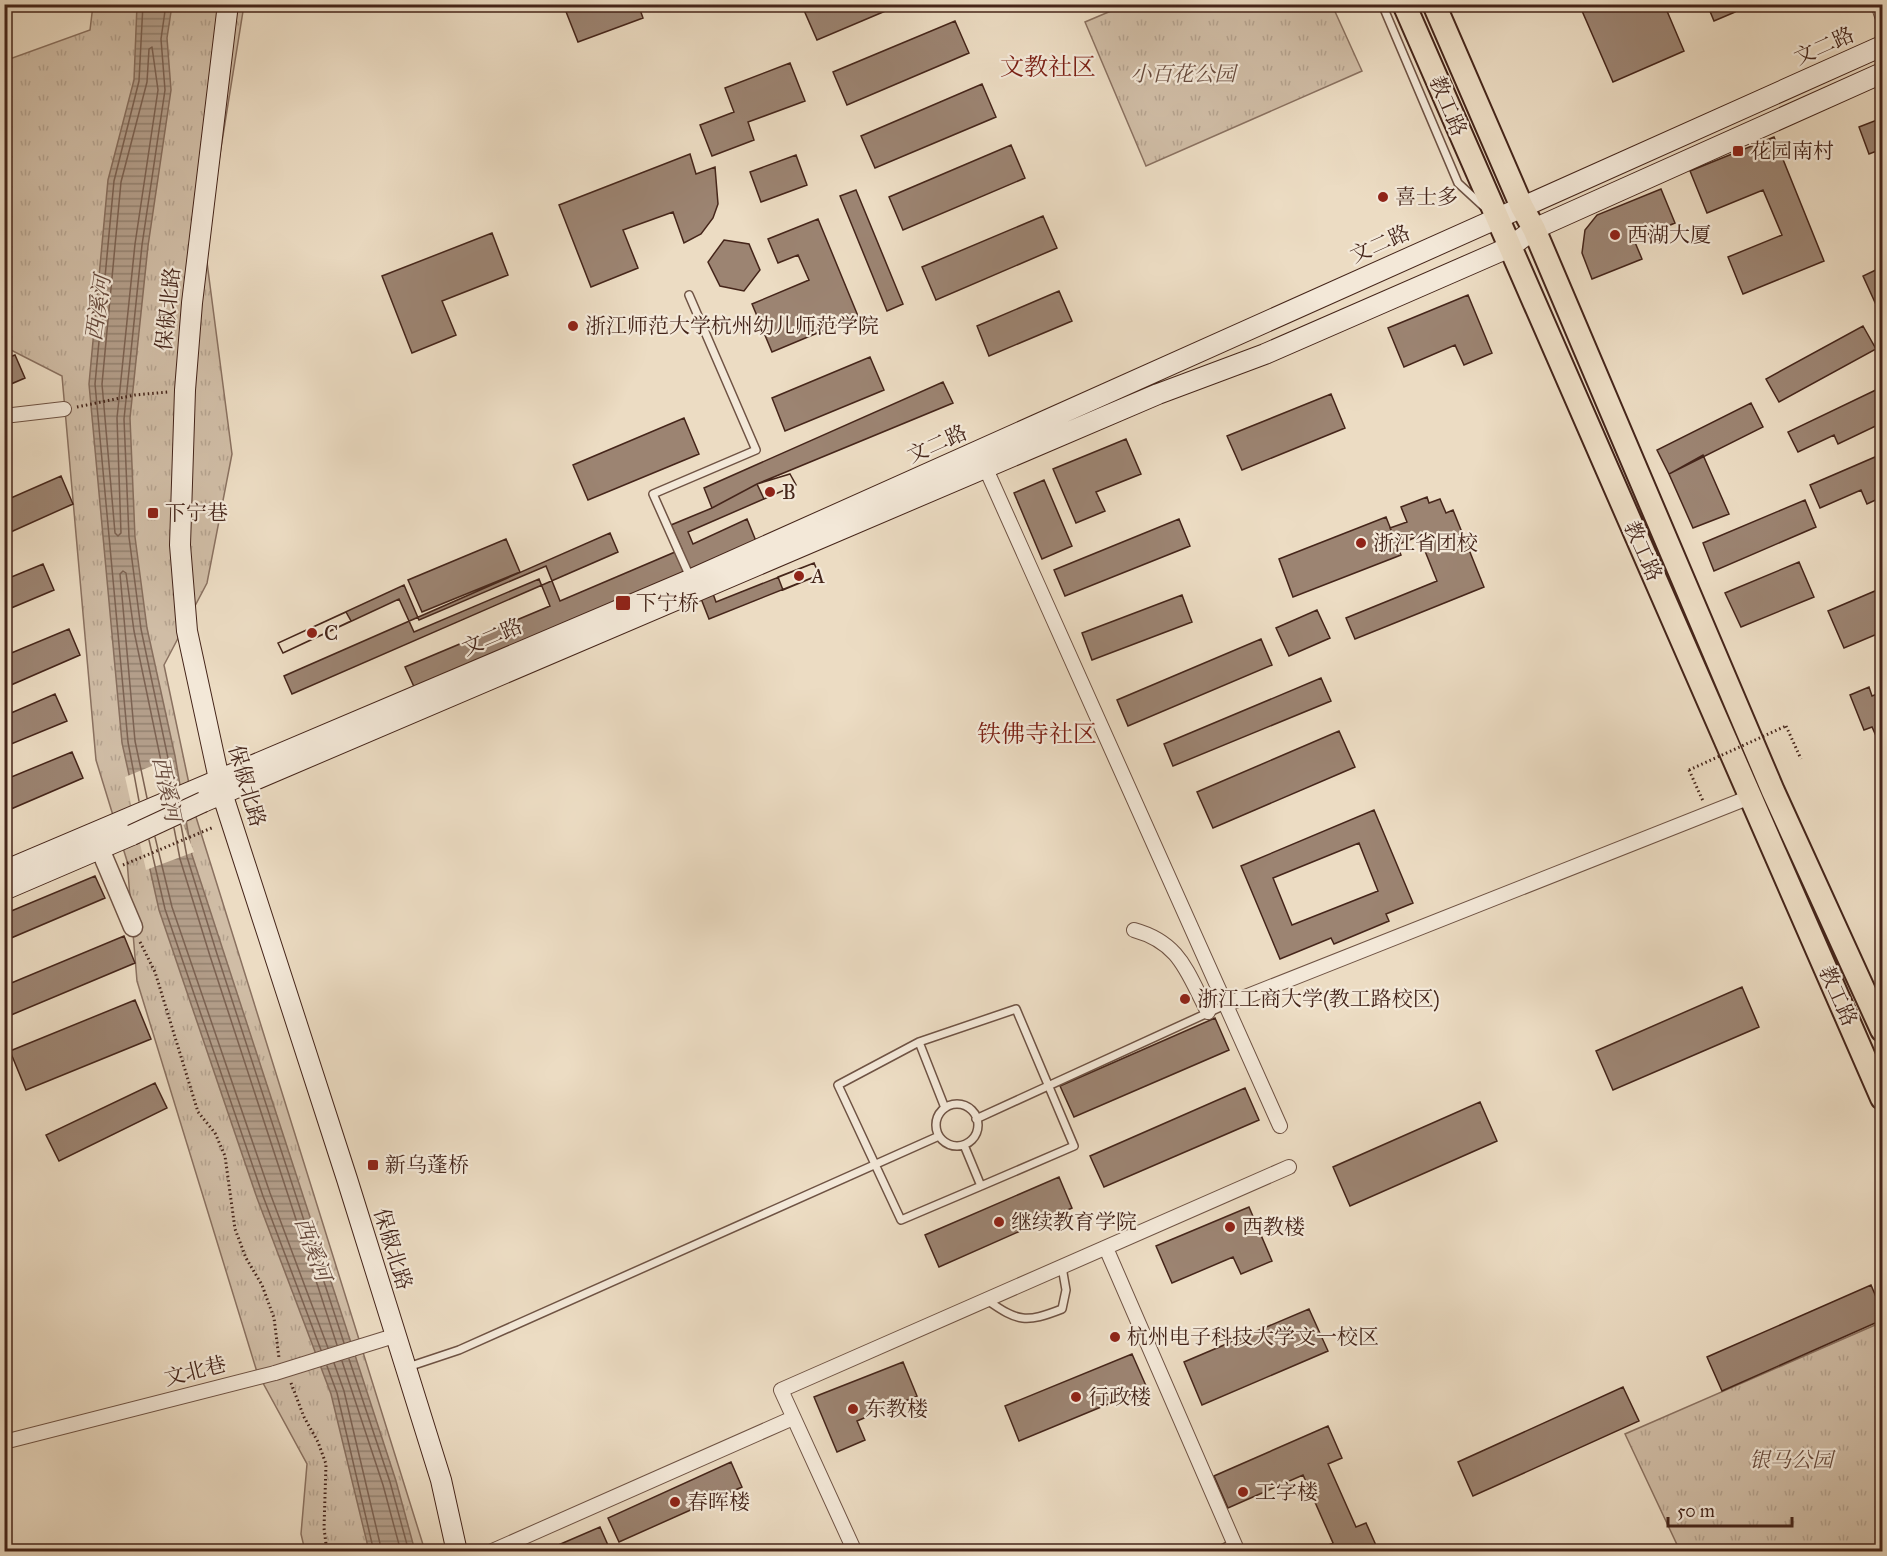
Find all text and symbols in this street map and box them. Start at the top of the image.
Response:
street label: 文二路 [1790,21,1858,71]
district label: 文教社区 [1000,52,1096,82]
park label: 小百花公园 [1131,61,1238,87]
street label: 教工路 [1424,72,1472,140]
place label: 花园南村 [1750,138,1834,164]
marker: 花园南村 [1731,144,1745,158]
place label: 喜士多 [1395,184,1458,210]
marker: 喜士多 [1376,190,1390,204]
street label: 文二路 [1346,219,1414,269]
place label: 西湖大厦 [1627,222,1711,248]
marker: 西湖大厦 [1608,228,1622,242]
street label: 保俶北路 [151,266,185,352]
water label: 西溪河 [80,269,117,343]
place label: 浙江师范大学杭州幼儿师范学院 [585,313,879,339]
marker: 浙江师范大学杭州幼儿师范学院 [566,319,580,333]
street label: 文二路 [903,419,971,469]
place label: B [782,479,796,505]
marker: B [763,485,777,499]
place label: 下宁巷 [165,500,228,526]
marker: 下宁巷 [146,506,160,520]
street label: 教工路 [1618,517,1668,585]
place label: 浙江省团校 [1373,530,1478,556]
marker: 浙江省团校 [1354,536,1368,550]
place label: A [810,563,825,589]
marker: A [792,569,806,583]
place label: 下宁桥 [636,590,699,616]
marker: 下宁桥 [614,594,632,612]
street label: 文二路 [458,613,526,661]
place label: C [324,620,338,646]
marker: C [305,626,319,640]
district label: 铁佛寺社区 [977,719,1097,749]
street label: 保俶北路 [223,742,271,830]
water label: 西溪河 [147,754,188,828]
street label: 教工路 [1813,962,1863,1030]
place label: 浙江工商大学(教工路校区) [1197,986,1440,1012]
marker: 浙江工商大学(教工路校区) [1178,992,1192,1006]
place label: 新乌蓬桥 [385,1152,469,1178]
marker: 新乌蓬桥 [366,1158,380,1172]
street label: 保俶北路 [368,1205,418,1293]
place label: 继续教育学院 [1011,1209,1137,1235]
water label: 西溪河 [289,1213,338,1288]
place label: 西教楼 [1242,1214,1305,1240]
marker: 继续教育学院 [992,1215,1006,1229]
marker: 西教楼 [1223,1220,1237,1234]
place label: 杭州电子科技大学文一校区 [1127,1324,1379,1350]
marker: 杭州电子科技大学文一校区 [1108,1330,1122,1344]
street label: 文北巷 [161,1351,229,1391]
place label: 行政楼 [1088,1384,1151,1410]
marker: 行政楼 [1069,1390,1083,1404]
place label: 东教楼 [865,1396,928,1422]
marker: 东教楼 [846,1402,860,1416]
park label: 银马公园 [1749,1447,1836,1473]
place label: 工字楼 [1255,1479,1318,1505]
marker: 工字楼 [1236,1485,1250,1499]
place label: 春晖楼 [687,1489,750,1515]
scale bar [1668,1490,1792,1528]
marker: 春晖楼 [668,1495,682,1509]
text: 50 m [1677,1500,1715,1522]

